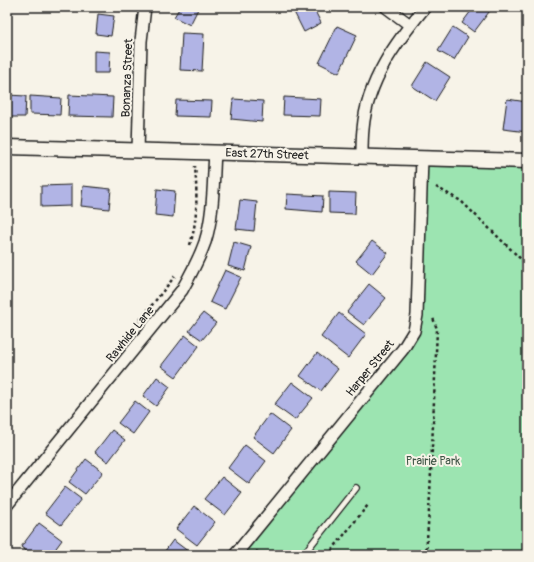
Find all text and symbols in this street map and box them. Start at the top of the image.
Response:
street label: Bonanza Street [119,38,136,118]
street label: East 27th Street [225,146,309,163]
street label: Rawhide Lane [103,303,158,365]
street label: Harper Street [343,337,398,400]
park label: Prairie Park [406,454,460,469]

